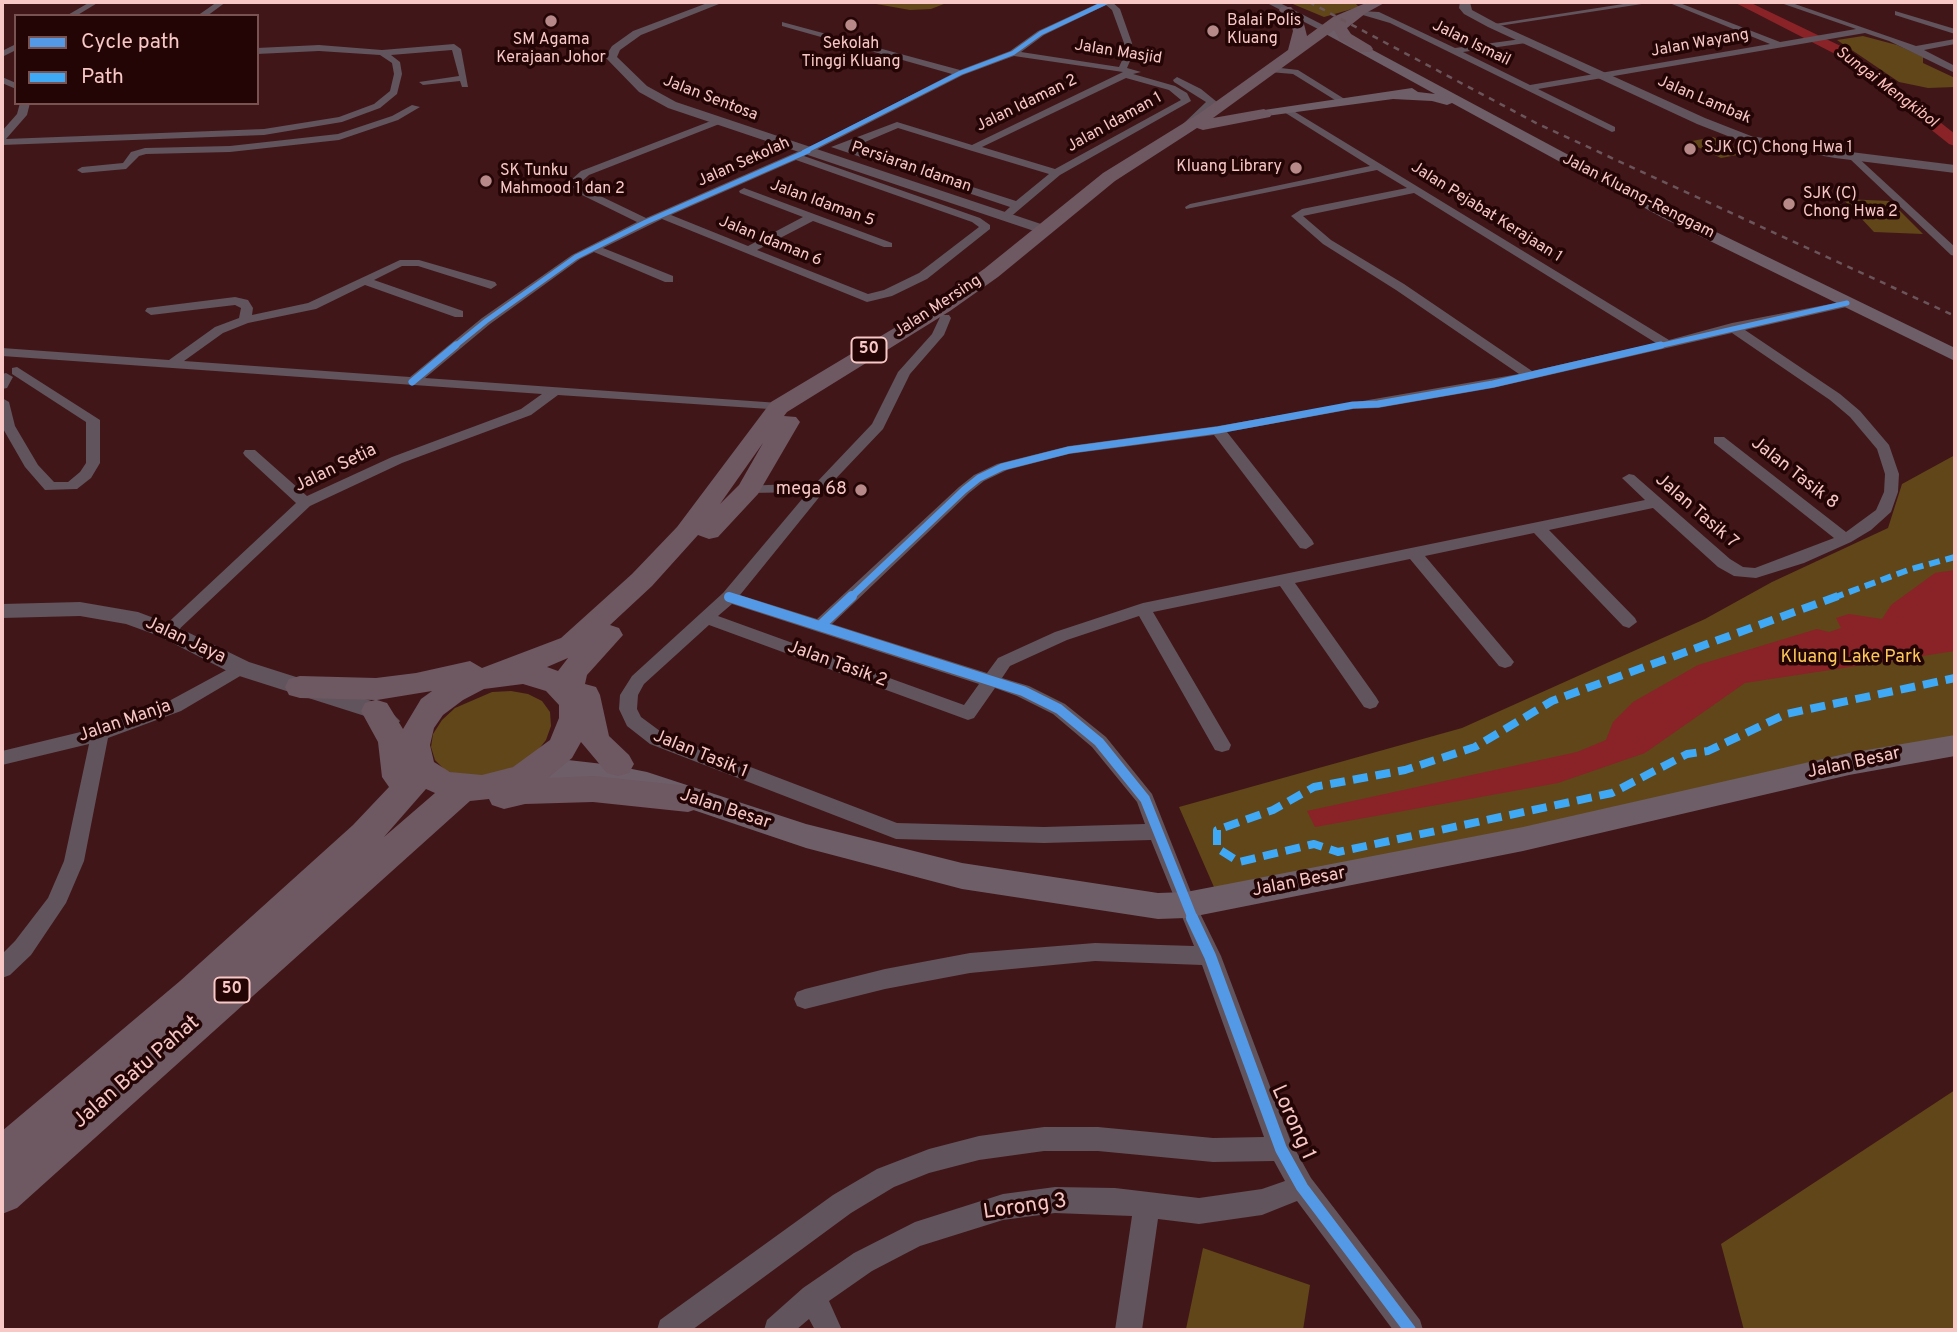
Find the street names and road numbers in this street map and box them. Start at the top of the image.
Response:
street label: Jalan Ismail [1429,17,1513,71]
street label: Jalan Wayang [1649,26,1751,62]
street label: Jalan Masjid [1073,37,1163,69]
street label: Jalan Idaman 2 [973,71,1081,137]
street label: Jalan Sentosa [660,72,760,126]
street label: Jalan Lambak [1654,73,1754,129]
street label: Jalan Idaman 1 [1064,89,1166,157]
street label: Jalan Sekolah [695,134,793,192]
street label: Persiaran Idaman [848,138,974,198]
street label: Jalan Kluang-Renggam [1559,150,1717,244]
street label: Jalan Pejabat Kerajaan 1 [1407,159,1565,267]
street label: Jalan Idaman 5 [767,176,877,232]
street label: Jalan Idaman 6 [716,213,824,271]
street label: Jalan Mersing [891,272,985,342]
road number: 50 [852,338,886,362]
street label: Jalan Tasik 8 [1746,433,1842,515]
street label: Jalan Setia [291,440,381,498]
street label: Jalan Tasik 7 [1650,470,1742,554]
street label: Jalan Jaya [141,613,229,669]
street label: Jalan Tasik 2 [784,637,890,693]
street label: Jalan Manja [76,696,174,748]
street label: Jalan Tasik 1 [649,726,751,784]
street label: Jalan Besar [1806,744,1902,784]
street label: Jalan Besar [677,785,773,835]
street label: Jalan Besar [1251,863,1347,903]
road number: 50 [215,978,250,1002]
street label: Jalan Batu Pahat [69,1011,205,1135]
street label: Lorong 1 [1264,1082,1320,1164]
street label: Lorong 3 [982,1190,1068,1226]

